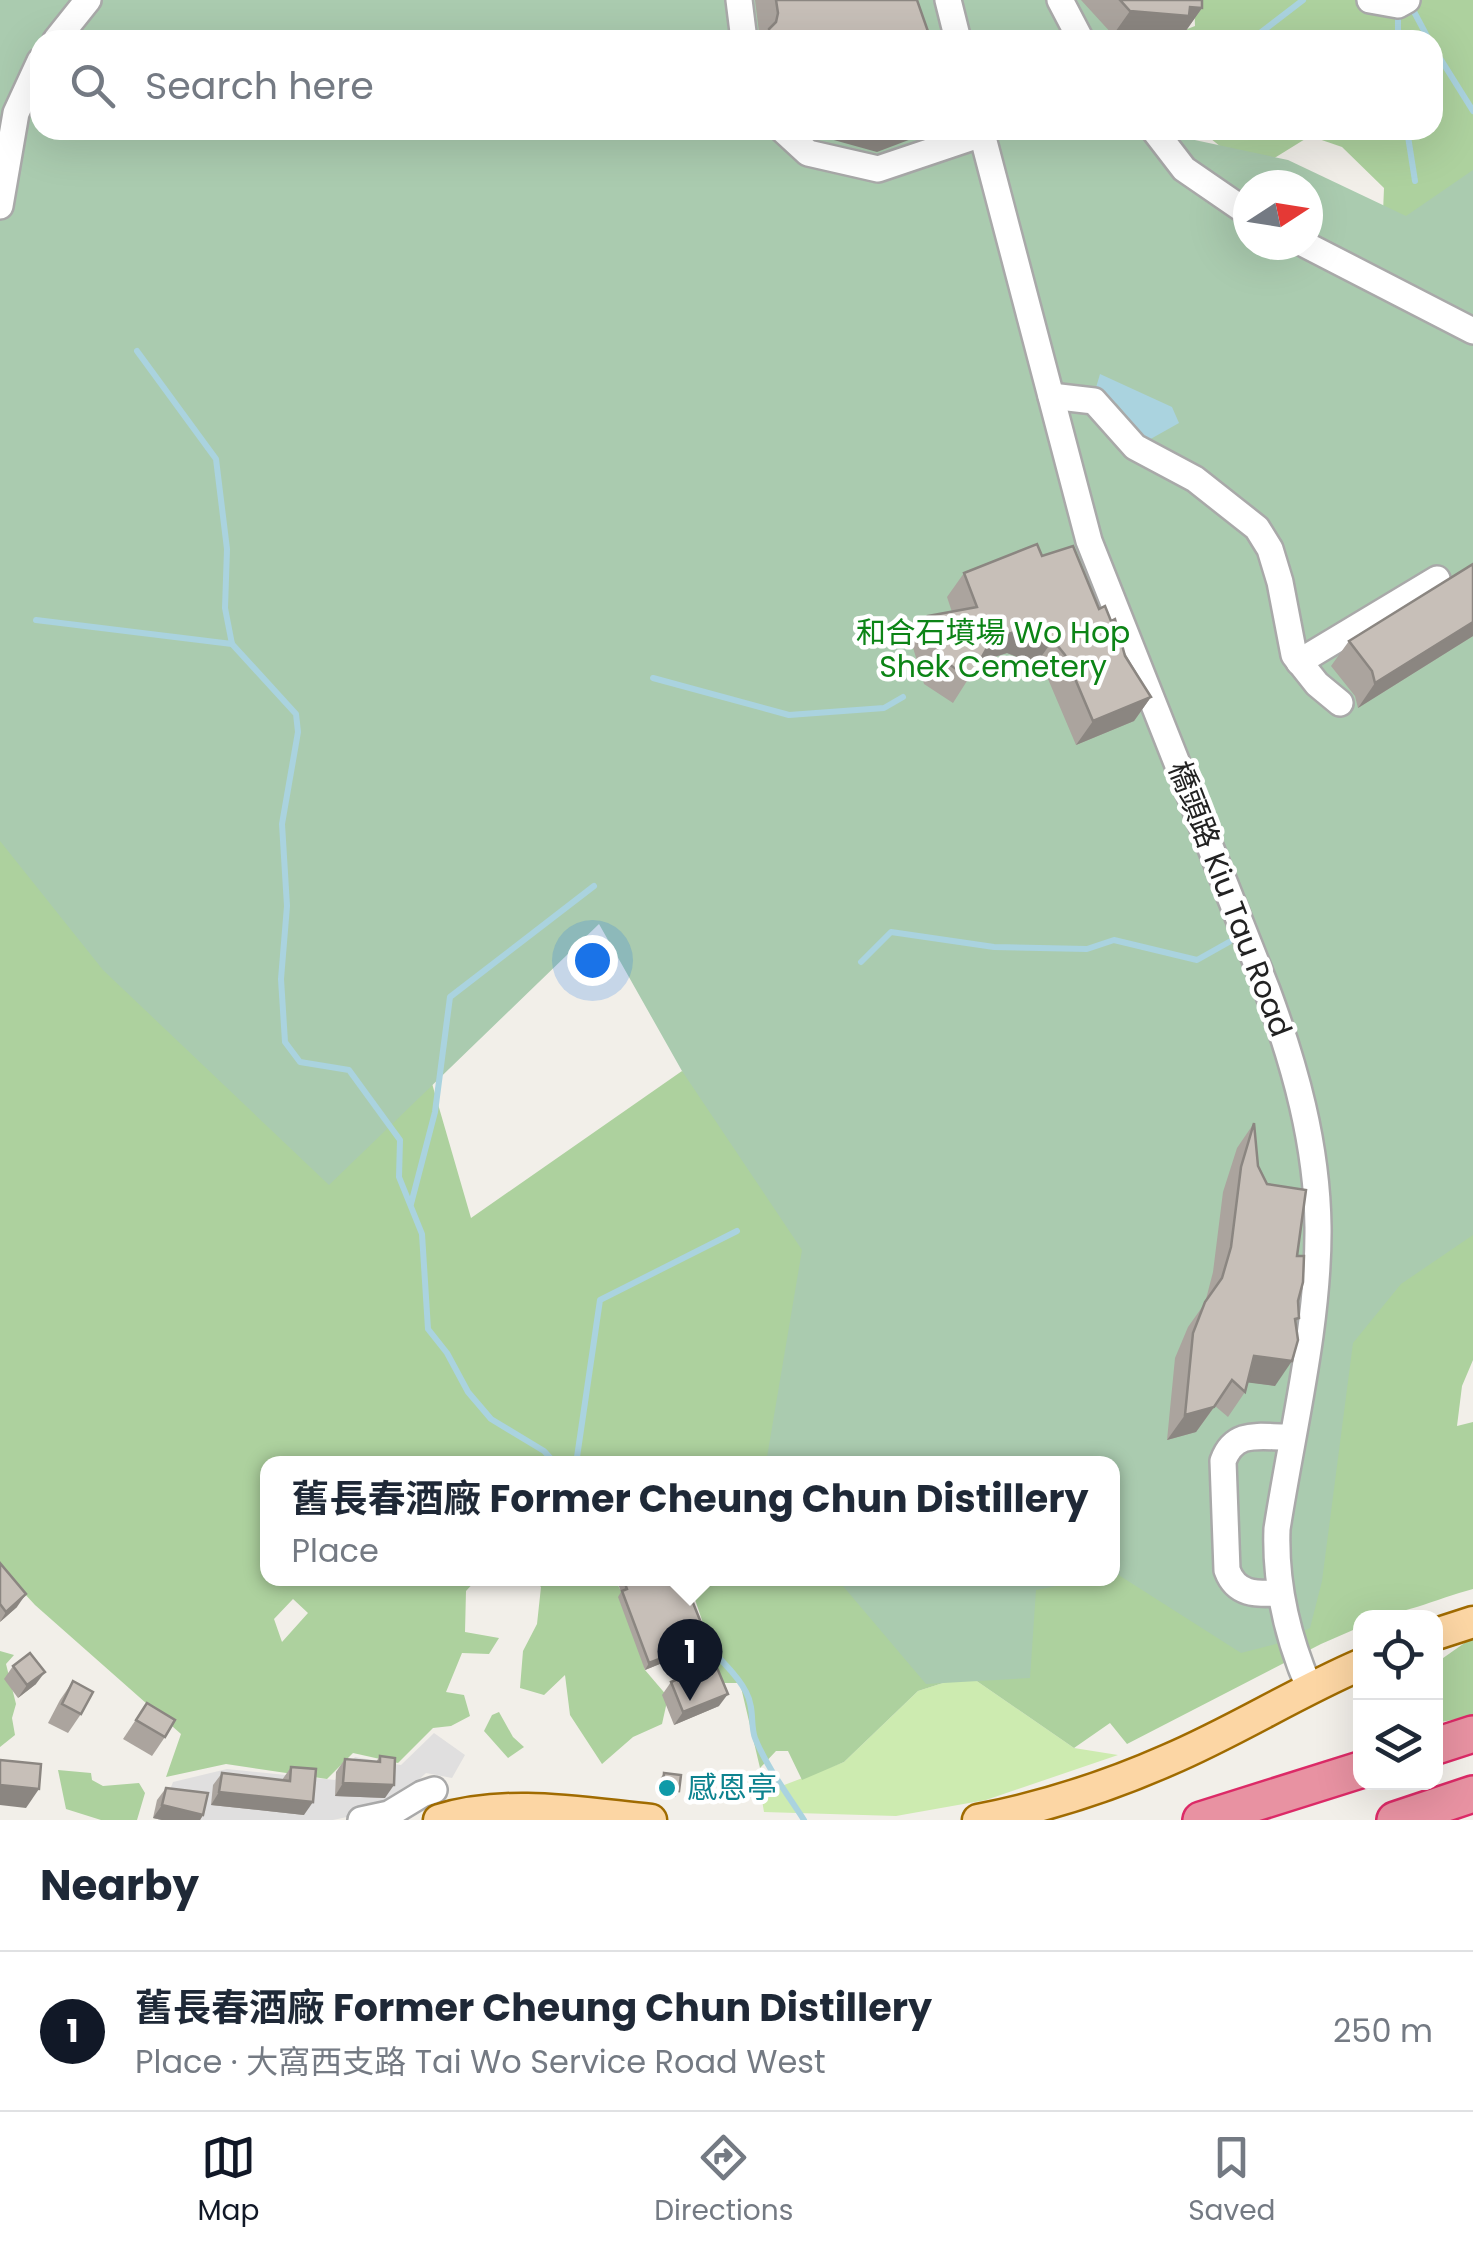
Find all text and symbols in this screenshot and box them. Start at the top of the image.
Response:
search box [30,30,1443,140]
icon: search [65,58,120,113]
text: Search here [145,59,374,112]
north arrow [1233,170,1323,260]
park label: 和合石墳場 Wo Hop Shek Cemetery [856,611,1130,688]
street label: 橋頭路 Kiu Tau Road [1158,755,1303,1043]
your location [567,935,618,986]
popup [260,1456,1120,1586]
text: 舊長春酒廠 Former Cheung Chun Distillery [292,1472,1088,1525]
text: Place [292,1528,379,1573]
map controls [1353,1610,1443,1790]
button: locate [1353,1610,1443,1700]
pin: 1 [658,1618,722,1701]
button: layers [1353,1700,1443,1790]
place label: 感恩亭 [687,1766,777,1809]
marker: 感恩亭 [656,1777,678,1799]
text: Nearby [40,1856,199,1915]
text: 舊長春酒廠 Former Cheung Chun Distillery [135,1981,932,2034]
text: 1 [66,2008,79,2053]
text: 250 m [1333,2008,1433,2053]
text: Place · 大窩西支路 Tai Wo Service Road West [135,2039,826,2084]
tab: Map [197,2130,259,2232]
tab: Directions [654,2130,793,2232]
tab: Saved [1188,2130,1276,2232]

